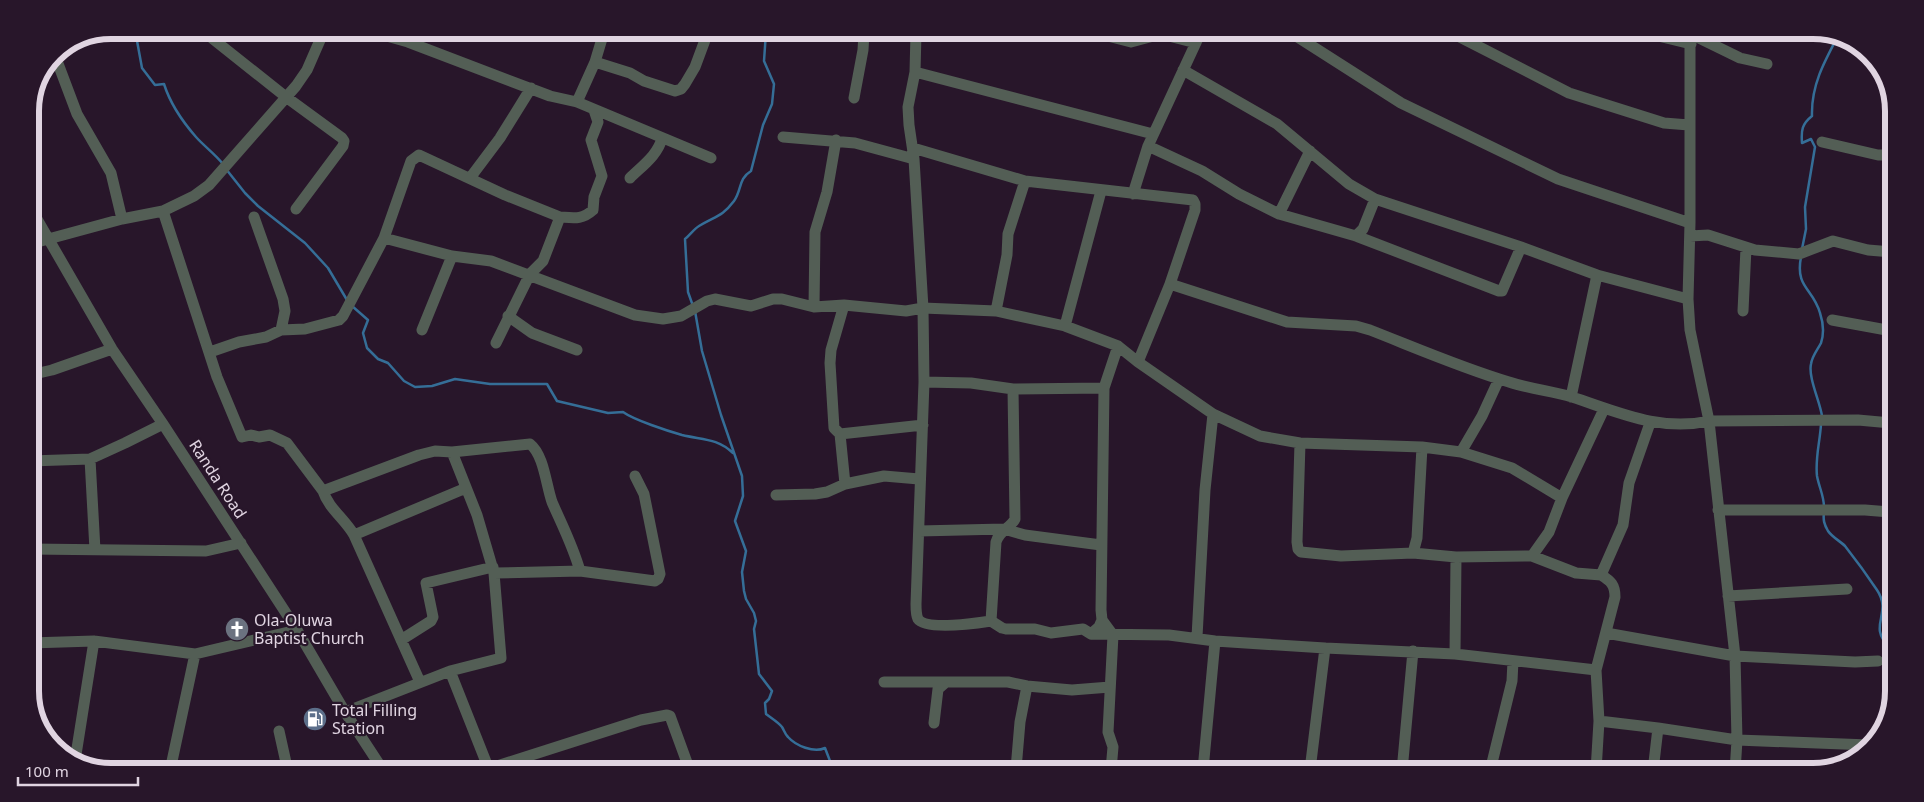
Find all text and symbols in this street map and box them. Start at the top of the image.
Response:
street label: Randa Road [184,435,252,523]
place label: Ola-Oluwa Baptist Church [254,609,364,649]
church icon: Ola-Oluwa Baptist Church [224,616,250,642]
place label: Total Filling Station [332,699,417,739]
fuel station icon: Total Filling Station [302,706,328,732]
scale bar [18,754,138,786]
text: 100 m [25,761,69,781]

